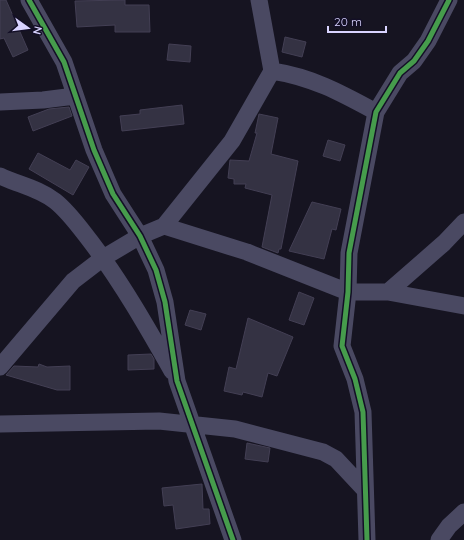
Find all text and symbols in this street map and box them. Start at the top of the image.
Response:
north arrow [8,8,48,48]
scale bar [328,8,386,34]
text: 20 m [334,14,362,29]
text: N [30,25,45,36]

